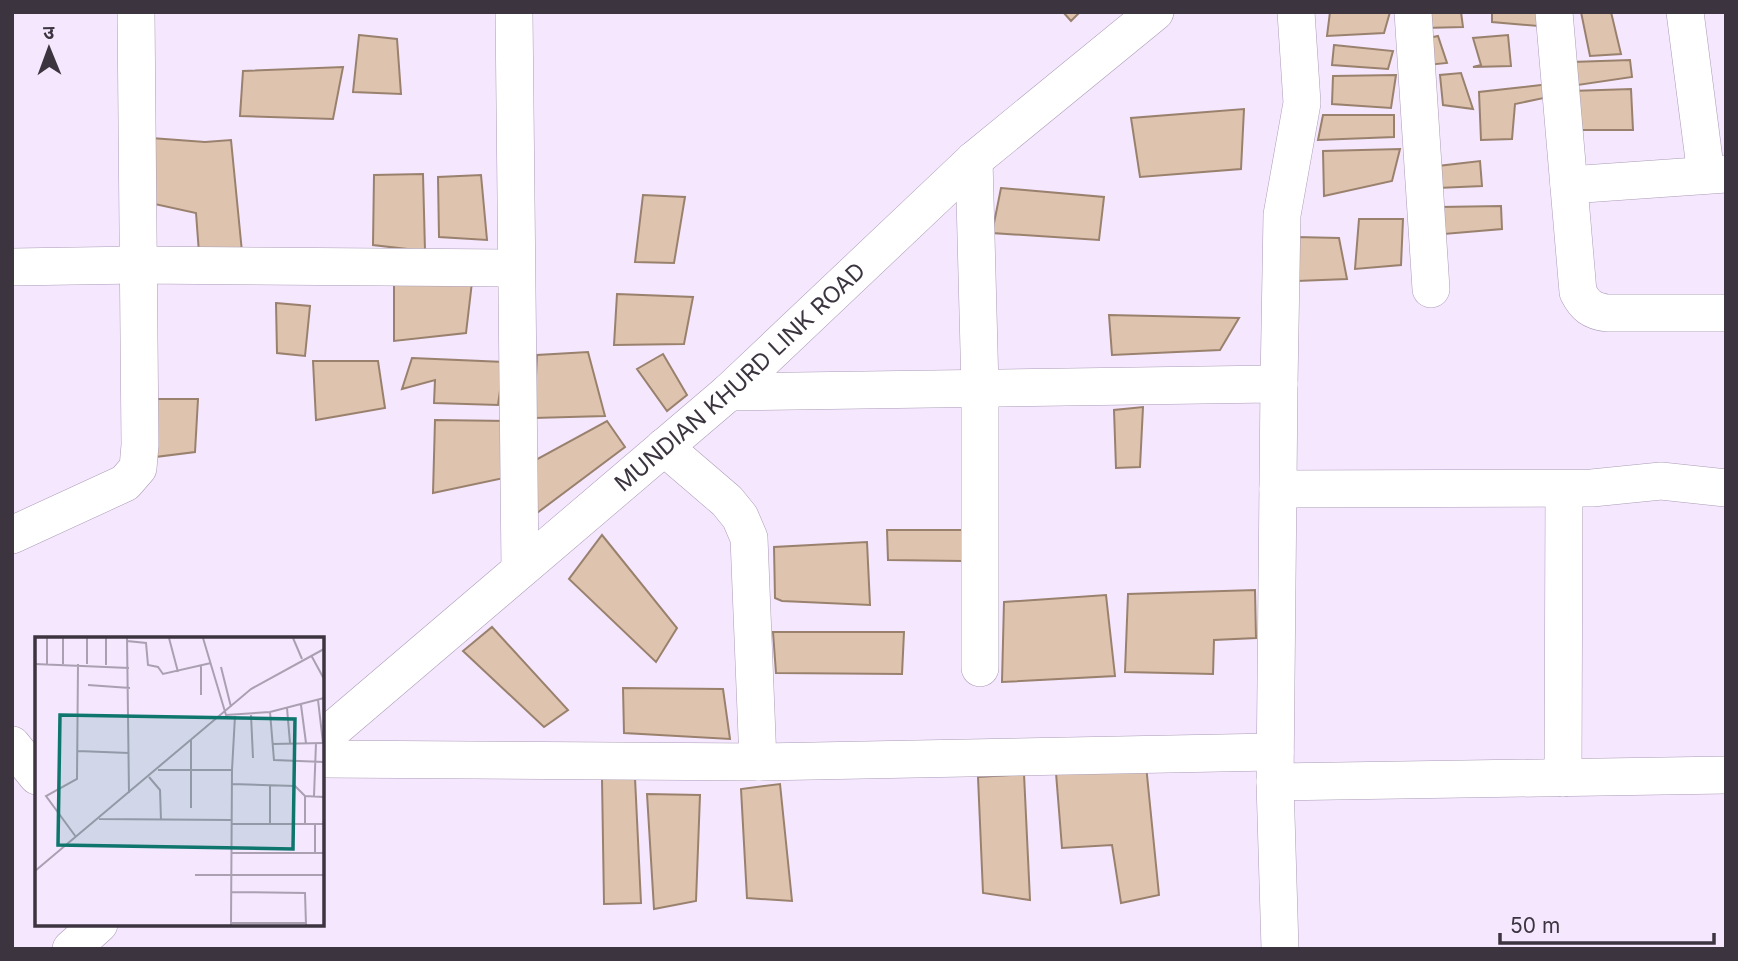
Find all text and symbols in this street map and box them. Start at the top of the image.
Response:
north arrow [14,14,84,84]
text: उ [43,21,55,44]
street label: MUNDIAN KHURD LINK ROAD [609,257,871,497]
inset map [35,637,324,926]
scale bar [1500,902,1714,946]
text: 50 m [1510,913,1560,938]

